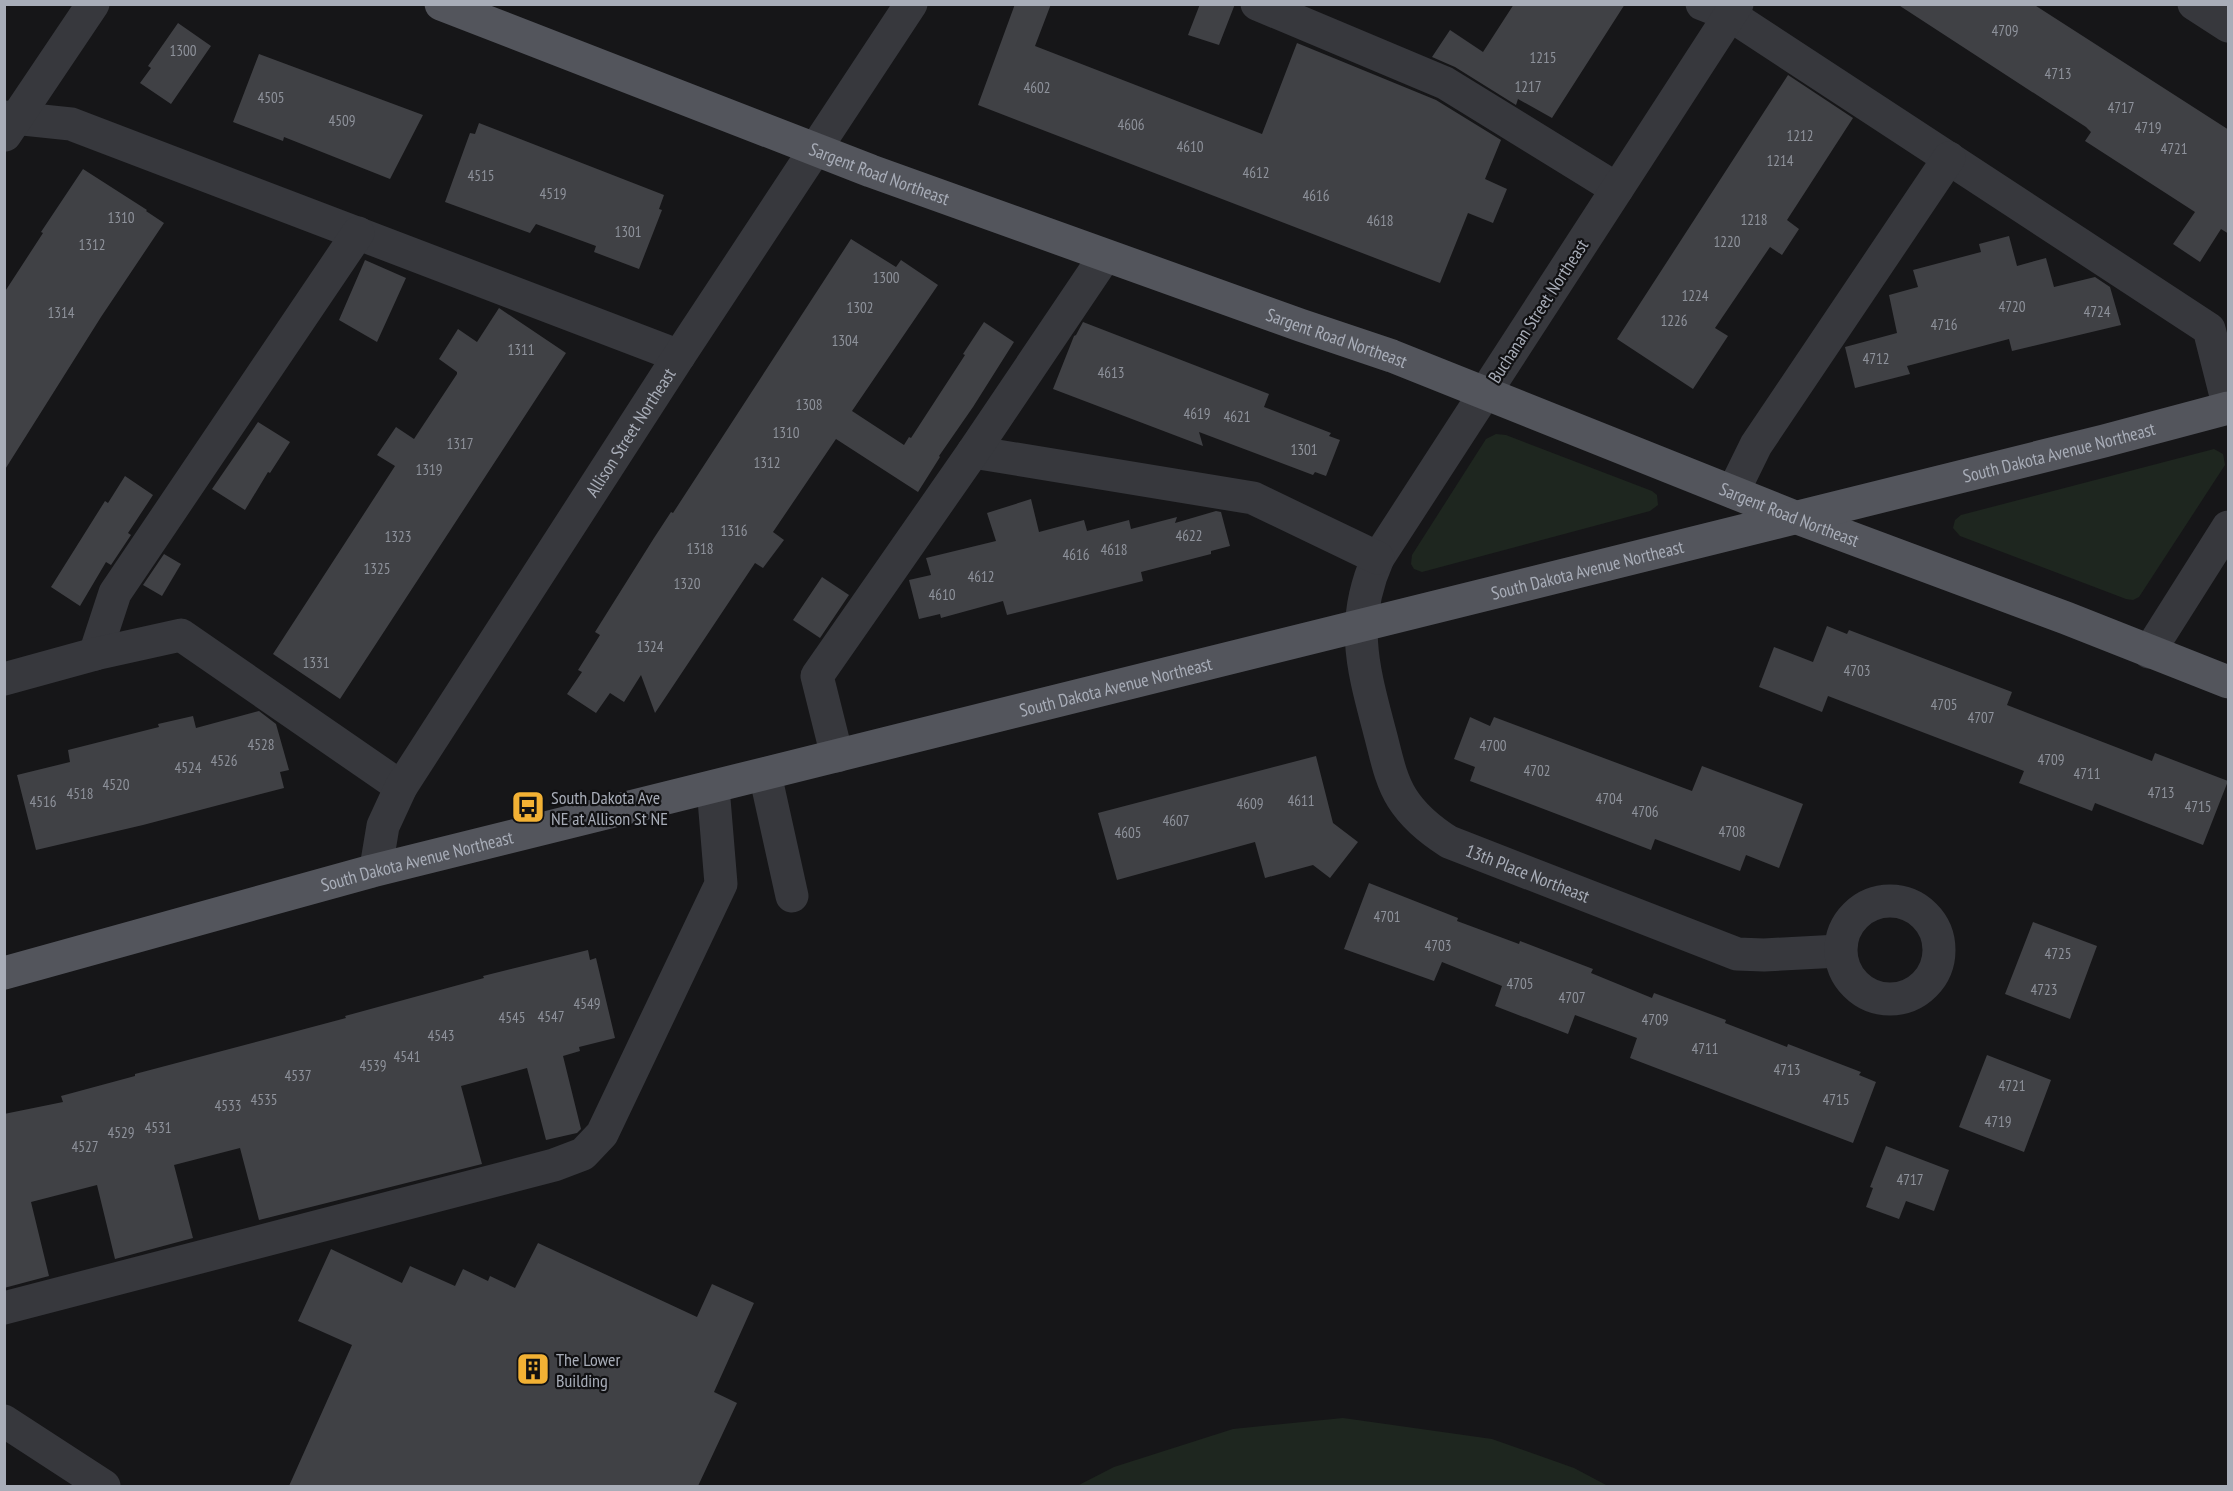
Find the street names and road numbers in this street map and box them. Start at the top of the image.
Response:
street label: Sargent Road Northeast [806,137,953,210]
street label: Buchanan Street Northeast [1483,235,1593,387]
street label: Sargent Road Northeast [1263,302,1411,373]
street label: Allison Street Northeast [580,363,680,501]
street label: South Dakota Avenue Northeast [1960,416,2158,487]
street label: Sargent Road Northeast [1716,477,1863,551]
street label: South Dakota Avenue Northeast [1489,534,1686,604]
street label: South Dakota Avenue Northeast [1017,651,1214,721]
street label: South Dakota Avenue Northeast [318,825,515,896]
street label: 13th Place Northeast [1463,838,1593,907]

